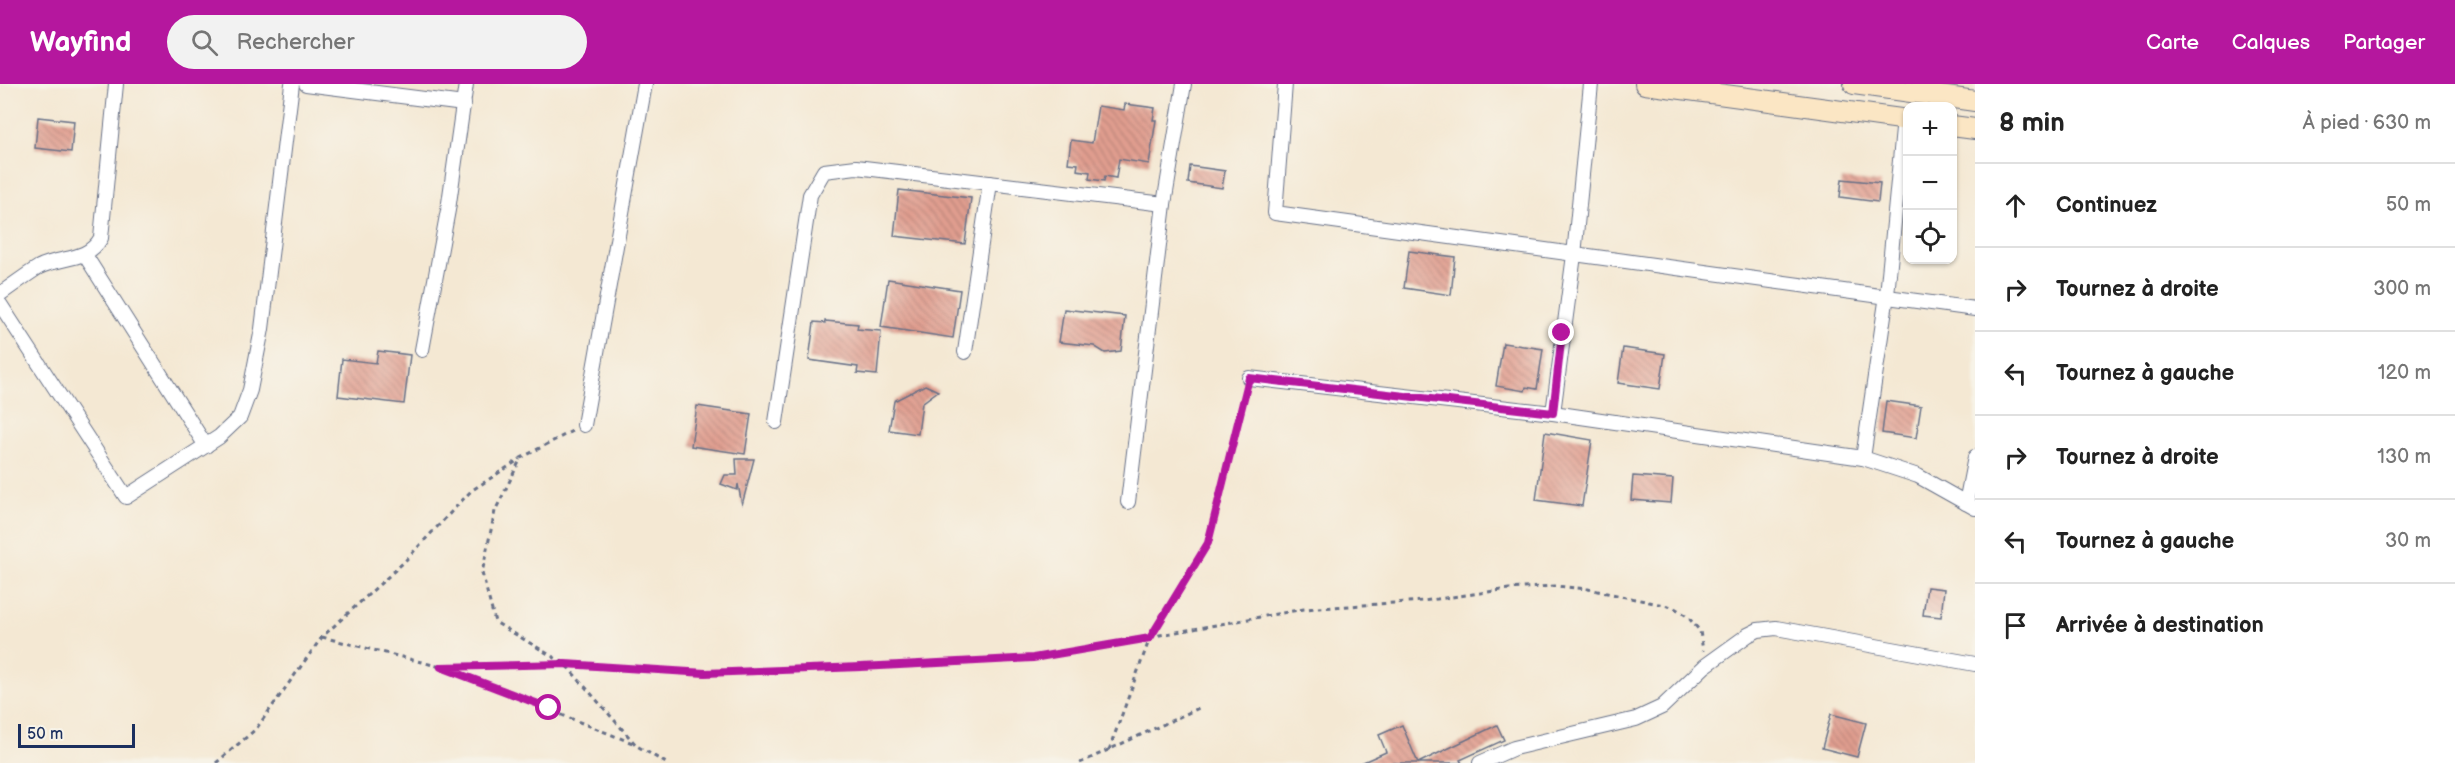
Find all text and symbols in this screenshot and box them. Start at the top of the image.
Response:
search box [167,15,587,69]
text: Wayfind [30,26,131,59]
icon: search [188,26,221,59]
text: Rechercher [236,29,354,56]
text: Carte [2146,30,2199,55]
text: Calques [2232,30,2310,55]
text: Partager [2343,30,2425,55]
map controls [1903,102,1957,264]
button: + [1903,102,1957,156]
text: 8 min [1999,108,2065,139]
text: À pied · 630 m [2302,111,2431,135]
button: − [1903,156,1957,210]
icon: ahead [1999,189,2032,222]
text: Continuez [2056,192,2157,219]
text: 50 m [2386,193,2431,217]
button: locate [1903,210,1957,264]
icon: right [1999,273,2032,306]
text: Tournez à droite [2056,276,2219,303]
text: 300 m [2373,277,2431,301]
route end [1548,319,1574,345]
icon: left [1999,357,2032,390]
text: Tournez à gauche [2056,360,2234,387]
text: 120 m [2378,361,2431,385]
icon: right [1999,441,2032,474]
text: Tournez à droite [2056,444,2219,471]
text: 130 m [2377,445,2431,469]
icon: left [1999,525,2032,558]
text: Tournez à gauche [2056,528,2234,555]
text: 30 m [2385,529,2431,553]
icon: arrive [1999,609,2032,642]
text: Arrivée à destination [2056,612,2264,639]
route start [535,694,561,720]
scale bar [18,721,135,748]
text: 50 m [27,725,63,744]

